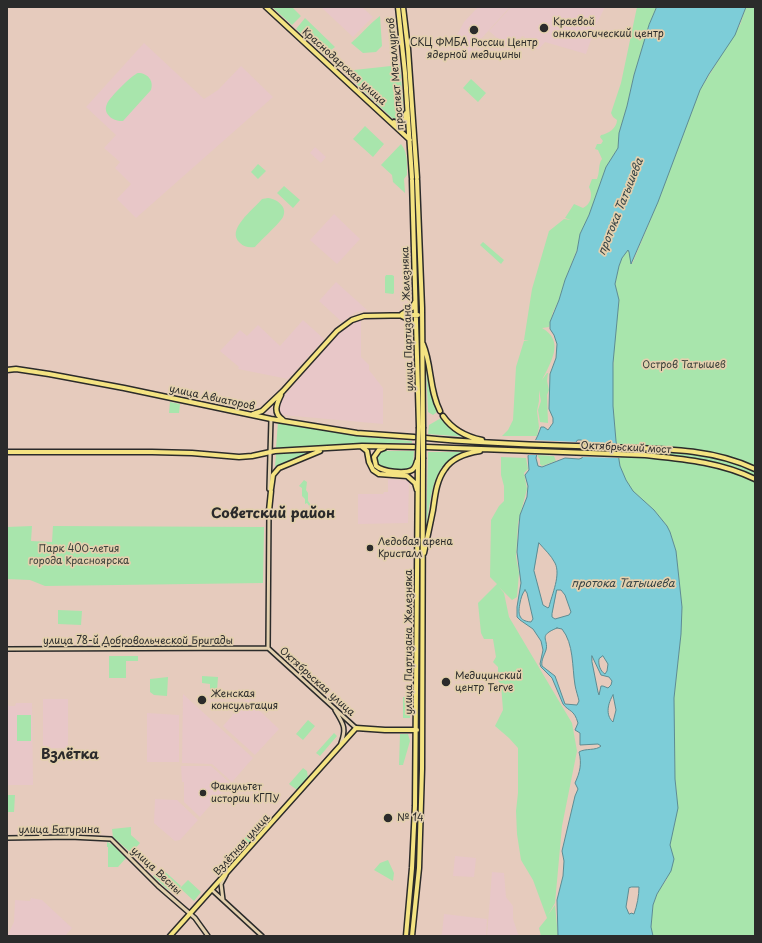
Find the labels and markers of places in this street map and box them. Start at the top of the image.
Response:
place label: Краевой онкологический центр [553,16,664,40]
marker: Краевой онкологический центр [538,22,550,34]
marker: СКЦ ФМБА России Центр ядерной медицины [468,24,480,36]
place label: СКЦ ФМБА России Центр ядерной медицины [410,37,538,60]
place label: Ледовая арена Кристалл [378,536,453,560]
marker: Ледовая арена Кристалл [365,543,375,553]
place label: Медицинский центр Terve [455,670,522,694]
marker: Медицинский центр Terve [440,676,452,688]
place label: Женская консультация [211,688,278,712]
marker: Женская консультация [196,694,208,706]
place label: Факультет истории КГПУ [211,781,279,804]
marker: Факультет истории КГПУ [198,788,208,798]
marker: № 14 [382,812,394,824]
place label: № 14 [397,812,424,824]

